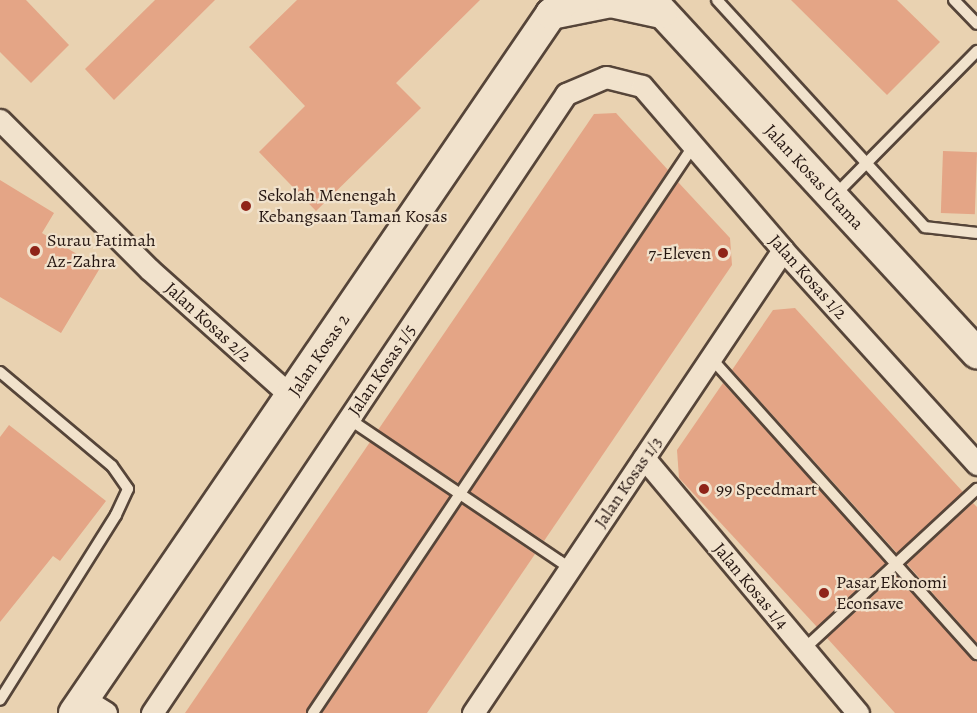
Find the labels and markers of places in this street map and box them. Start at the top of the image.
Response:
place label: Sekolah Menengah Kebangsaan Taman Kosas [258,185,447,228]
marker: Sekolah Menengah Kebangsaan Taman Kosas [239,199,253,213]
place label: Surau Fatimah Az-Zahra [47,230,156,272]
place label: 7-Eleven [648,242,711,264]
marker: Surau Fatimah Az-Zahra [28,244,42,258]
marker: 7-Eleven [716,246,730,260]
place label: 99 Speedmart [716,478,817,500]
marker: 99 Speedmart [697,482,711,496]
place label: Pasar Ekonomi Econsave [836,572,947,614]
marker: Pasar Ekonomi Econsave [817,586,831,600]

